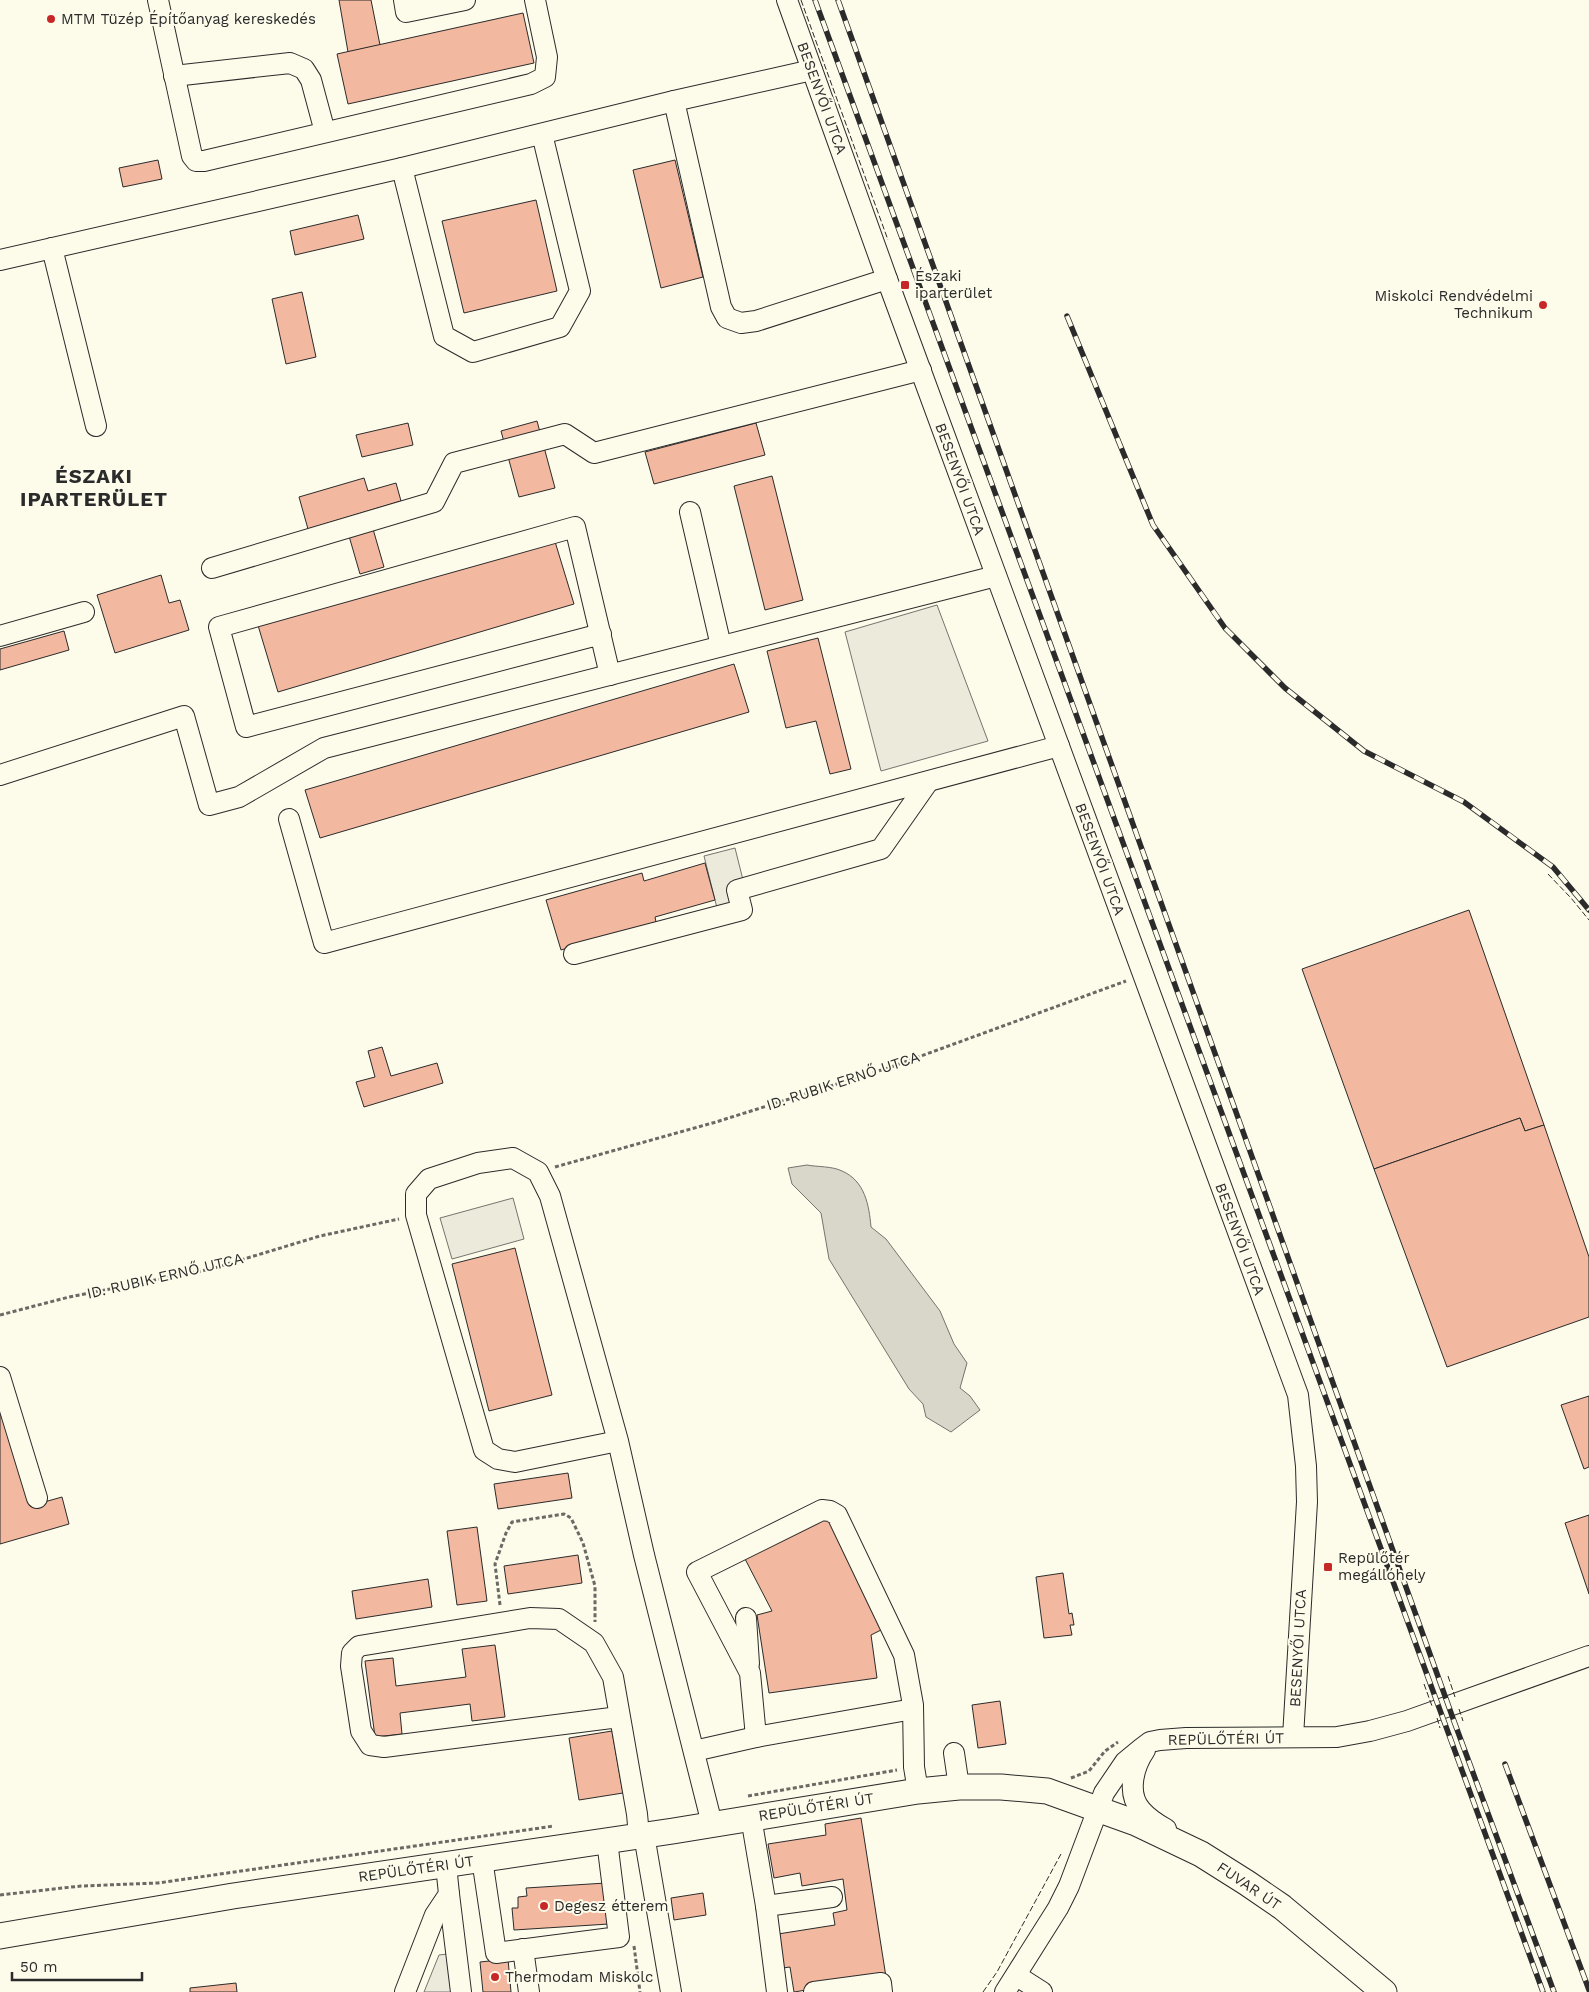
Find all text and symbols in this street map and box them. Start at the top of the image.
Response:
place label: MTM Tüzép Építőanyag kereskedés [61,10,316,28]
marker: MTM Tüzép Építőanyag kereskedés [45,13,57,25]
street label: BESENYŐI UTCA [793,39,852,157]
place label: Északi iparterület [915,267,993,302]
marker: Északi iparterület [899,279,911,291]
place label: Miskolci Rendvédelmi Technikum [1375,287,1533,322]
marker: Miskolci Rendvédelmi Technikum [1537,299,1549,311]
street label: BESENYŐI UTCA [931,420,990,538]
district label: ÉSZAKI IPARTERÜLET [20,464,168,511]
street label: BESENYŐI UTCA [1071,800,1130,918]
street label: ID. RUBIK ERNŐ UTCA [764,1047,922,1114]
street label: BESENYŐI UTCA [1211,1180,1270,1298]
street label: ID. RUBIK ERNŐ UTCA [85,1248,245,1303]
place label: Repülőtér megállóhely [1338,1549,1426,1584]
marker: Repülőtér megállóhely [1322,1561,1334,1573]
street label: BESENYŐI UTCA [1285,1588,1310,1707]
street label: REPÜLŐTÉRI ÚT [1167,1728,1284,1749]
street label: REPÜLŐTÉRI ÚT [757,1788,875,1825]
street label: REPÜLŐTÉRI ÚT [357,1851,475,1886]
street label: FUVAR ÚT [1214,1858,1284,1914]
place label: Degesz étterem [554,1897,669,1915]
marker: Degesz étterem [538,1900,550,1912]
scale bar [12,1950,142,1982]
text: 50 m [20,1958,57,1976]
place label: Thermodam Miskolc [505,1968,653,1986]
marker: Thermodam Miskolc [489,1971,501,1983]

